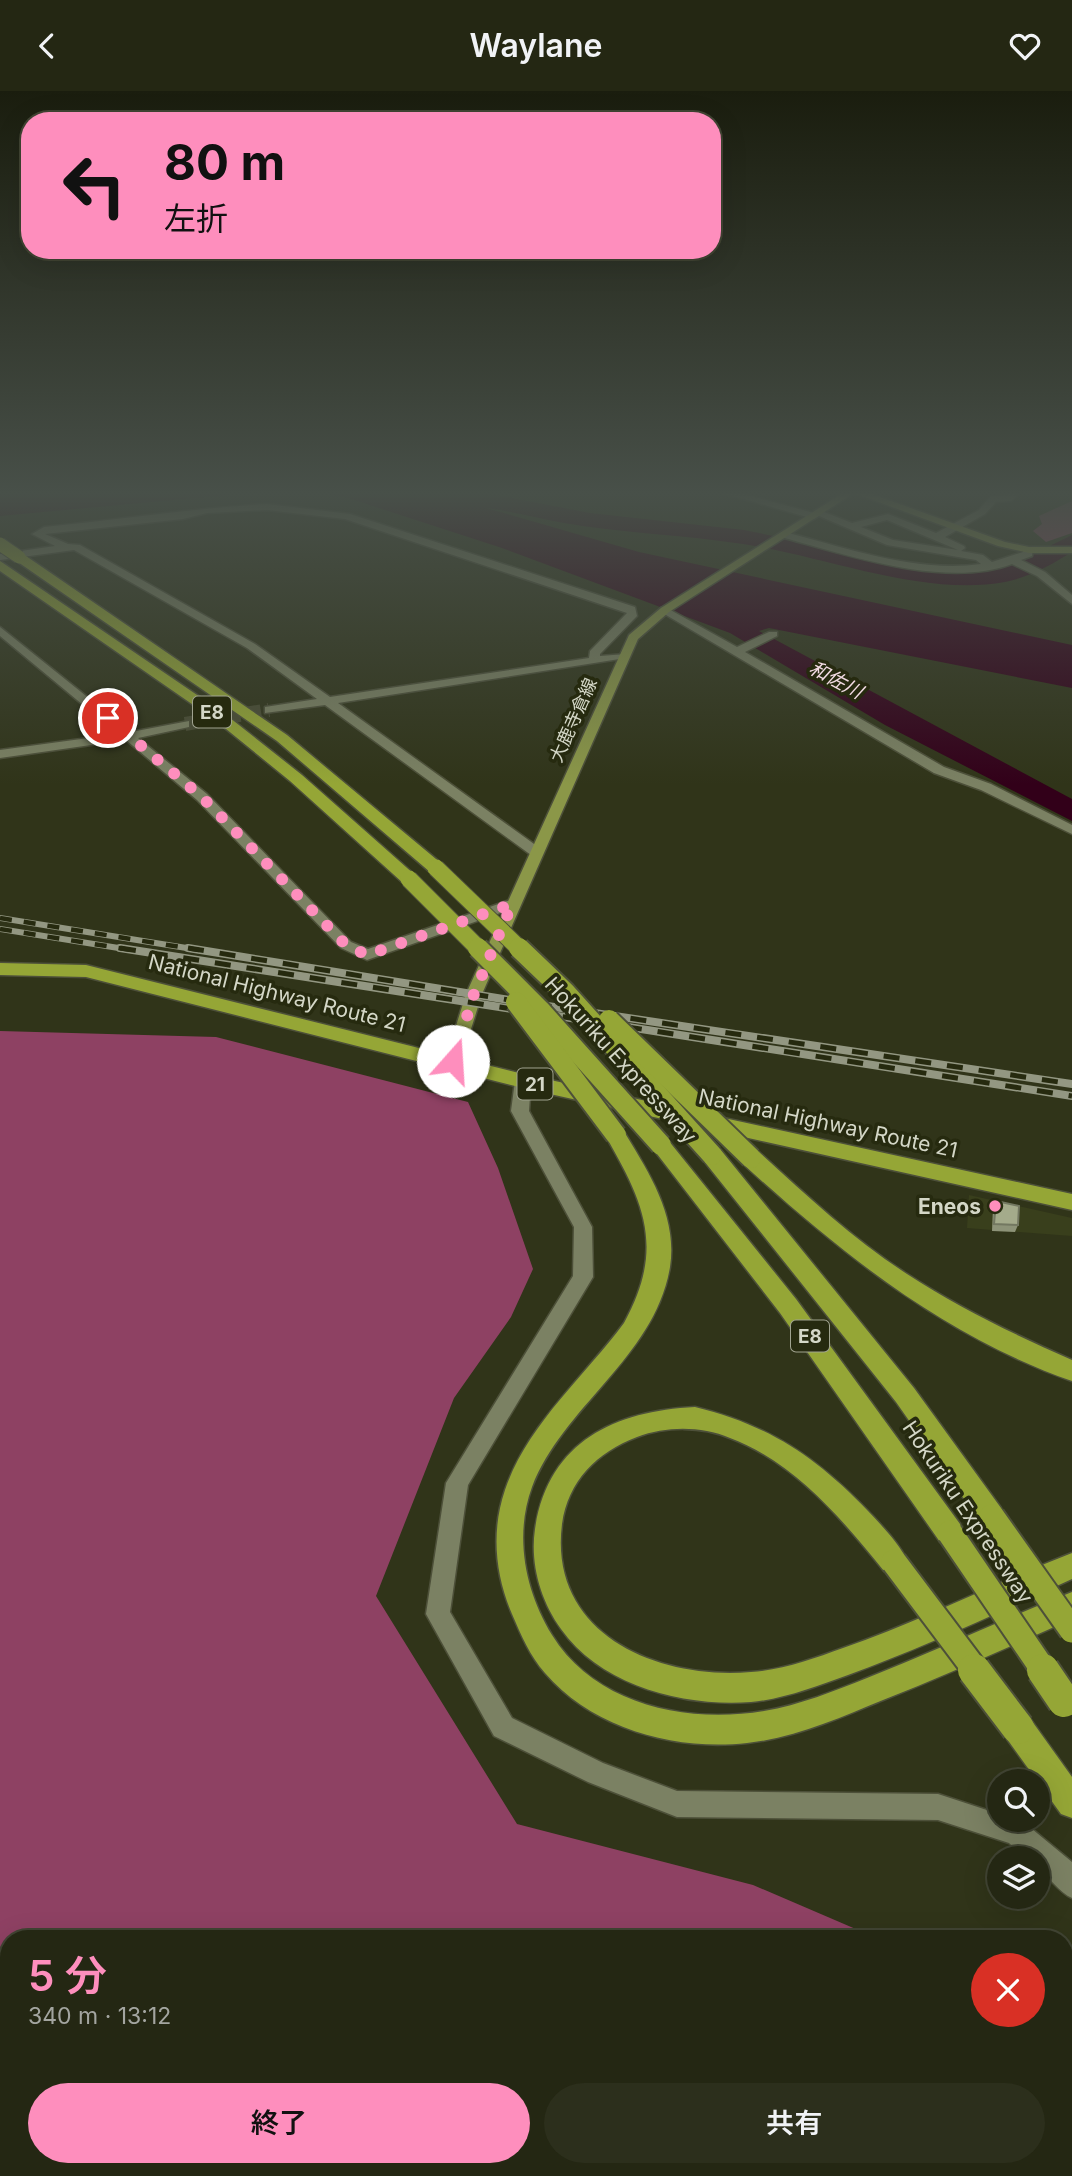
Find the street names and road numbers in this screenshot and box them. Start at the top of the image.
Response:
street label: 大鹿寺倉線 [545,675,601,765]
road number: E8 [193,697,231,727]
street label: National Highway Route 21 [146,949,408,1037]
street label: Hokuriku Expressway [540,972,702,1148]
road number: 21 [518,1069,552,1100]
street label: National Highway Route 21 [696,1083,960,1163]
road number: E8 [791,1321,829,1351]
street label: Hokuriku Expressway [898,1416,1038,1608]

